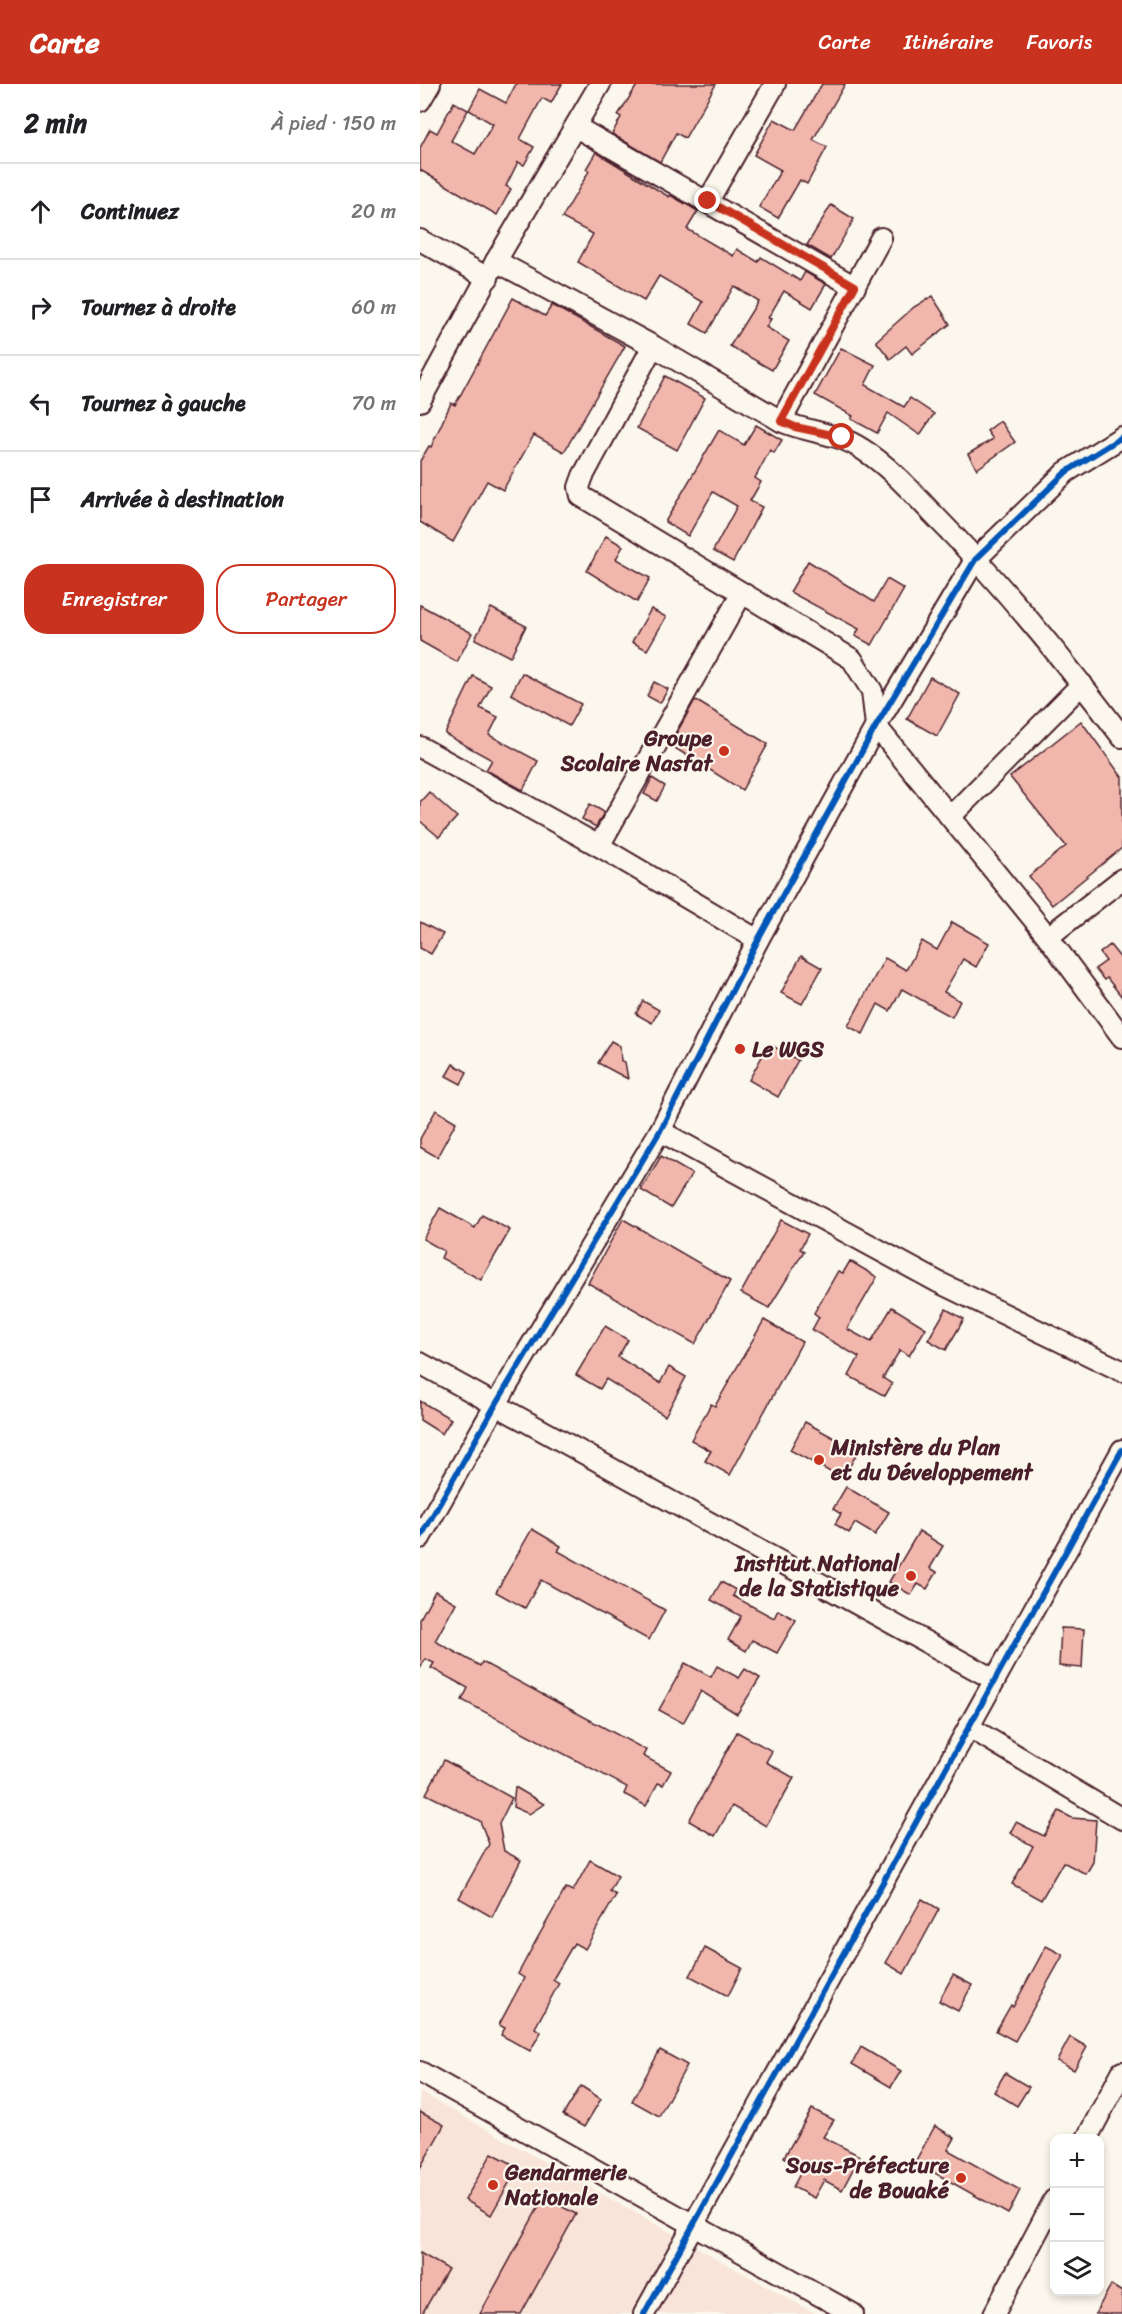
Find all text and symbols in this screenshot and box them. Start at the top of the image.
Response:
text: Carte [30,18,100,67]
text: Carte [819,23,871,61]
text: Itinéraire [904,23,994,61]
text: Favoris [1027,23,1092,61]
text: 2 min [24,100,87,146]
text: À pied · 150 m [271,106,396,141]
route end [694,187,720,213]
text: Continuez [81,192,179,231]
text: 20 m [351,194,396,229]
icon: ahead [24,195,57,228]
text: Tournez à droite [81,288,236,327]
text: 60 m [351,290,396,325]
icon: right [24,291,57,324]
text: Tournez à gauche [81,384,246,423]
text: 70 m [351,386,396,421]
icon: left [24,387,57,420]
route start [828,423,854,449]
text: Arrivée à destination [81,480,284,519]
icon: arrive [24,483,57,516]
button: Enregistrer [24,564,204,634]
button: Partager [216,564,396,634]
place label: Groupe Scolaire Nasfat [560,719,713,783]
marker: Groupe Scolaire Nasfat [717,744,731,758]
place label: Le WGS [752,1030,824,1069]
marker: Le WGS [733,1042,747,1056]
place label: Ministère du Plan et du Développement [830,1428,1033,1492]
marker: Ministère du Plan et du Développement [812,1453,826,1467]
place label: Institut National de la Statistique [734,1544,901,1608]
marker: Institut National de la Statistique [904,1569,918,1583]
map controls [1050,2134,1104,2296]
button: + [1050,2134,1104,2188]
place label: Sous-Préfecture de Bouaké [785,2146,950,2210]
place label: Gendarmerie Nationale [504,2153,628,2217]
marker: Sous-Préfecture de Bouaké [954,2171,968,2185]
marker: Gendarmerie Nationale [486,2178,500,2192]
button: − [1050,2188,1104,2242]
button: layers [1050,2242,1104,2296]

